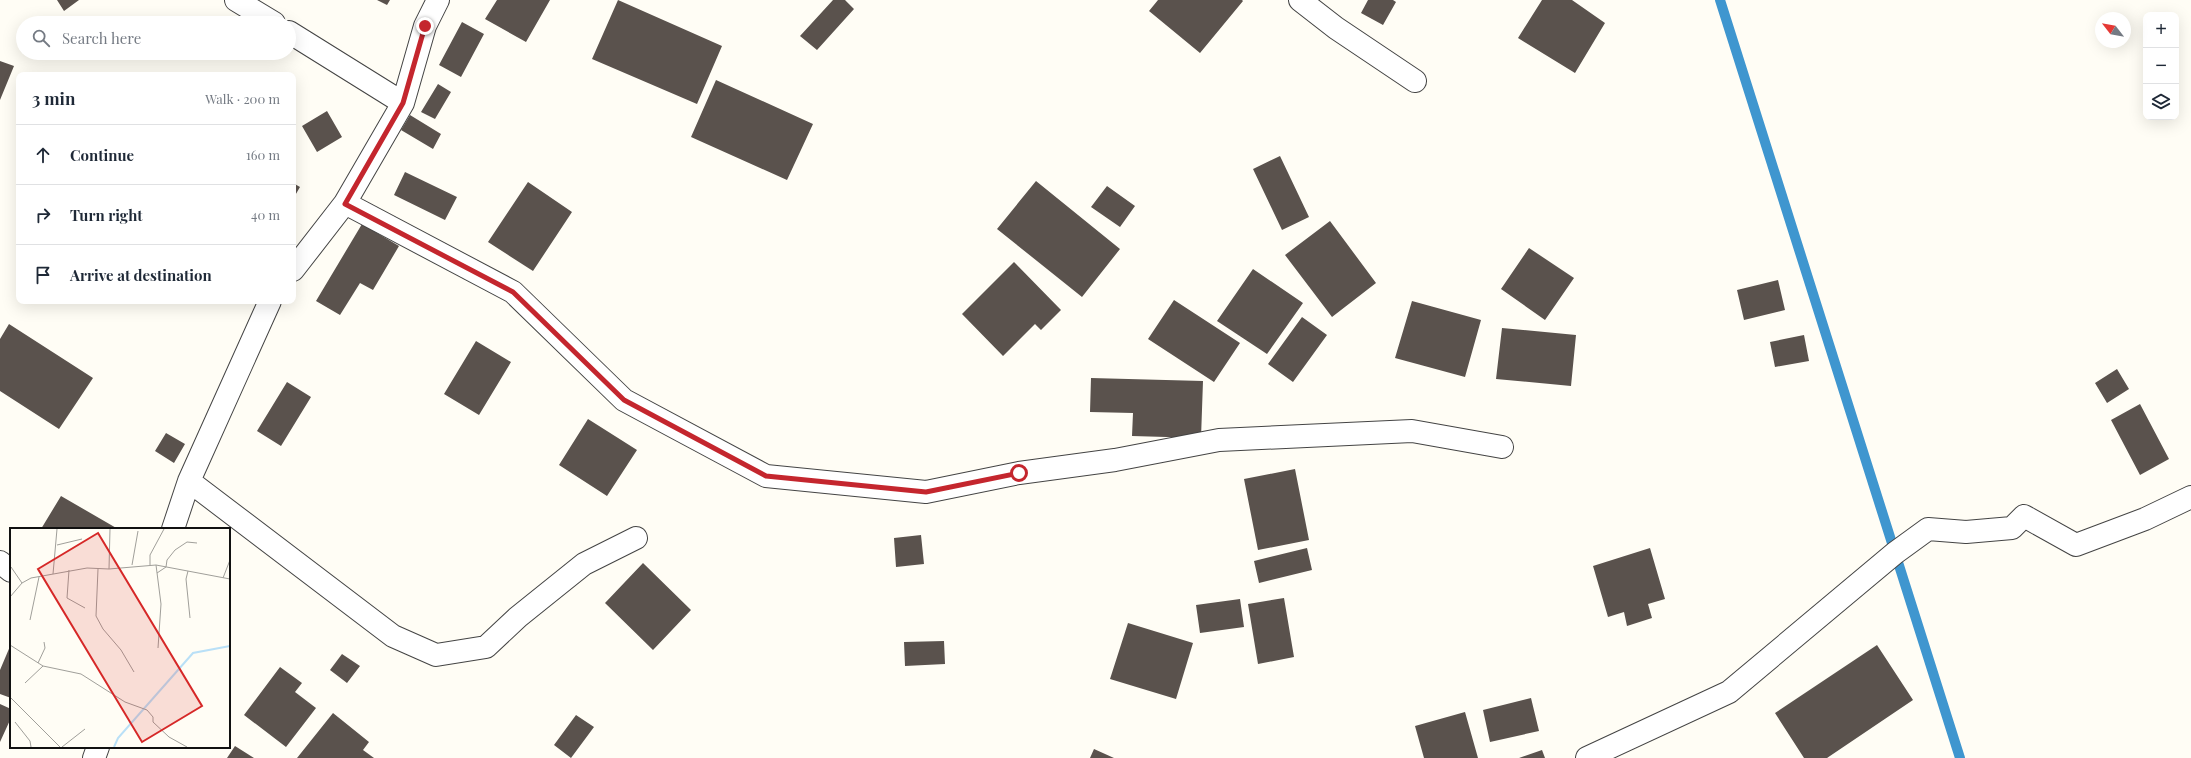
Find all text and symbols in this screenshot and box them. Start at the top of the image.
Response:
north arrow [2095,12,2131,48]
map controls [2143,12,2179,120]
button: + [2143,12,2179,48]
search box [16,16,296,60]
route end [416,17,434,35]
icon: search [30,27,52,49]
text: Search here [62,28,141,48]
button: − [2143,48,2179,84]
button: layers [2143,84,2179,120]
text: 3 min [32,87,75,109]
text: Walk · 200 m [205,90,280,107]
icon: ahead [32,144,54,166]
text: Continue [70,145,134,165]
text: 160 m [246,146,280,163]
icon: right [32,204,54,226]
text: Turn right [70,205,143,225]
text: 40 m [251,206,280,223]
icon: arrive [32,264,54,286]
text: Arrive at destination [70,265,212,285]
route start [1010,464,1028,482]
inset map [10,528,230,748]

